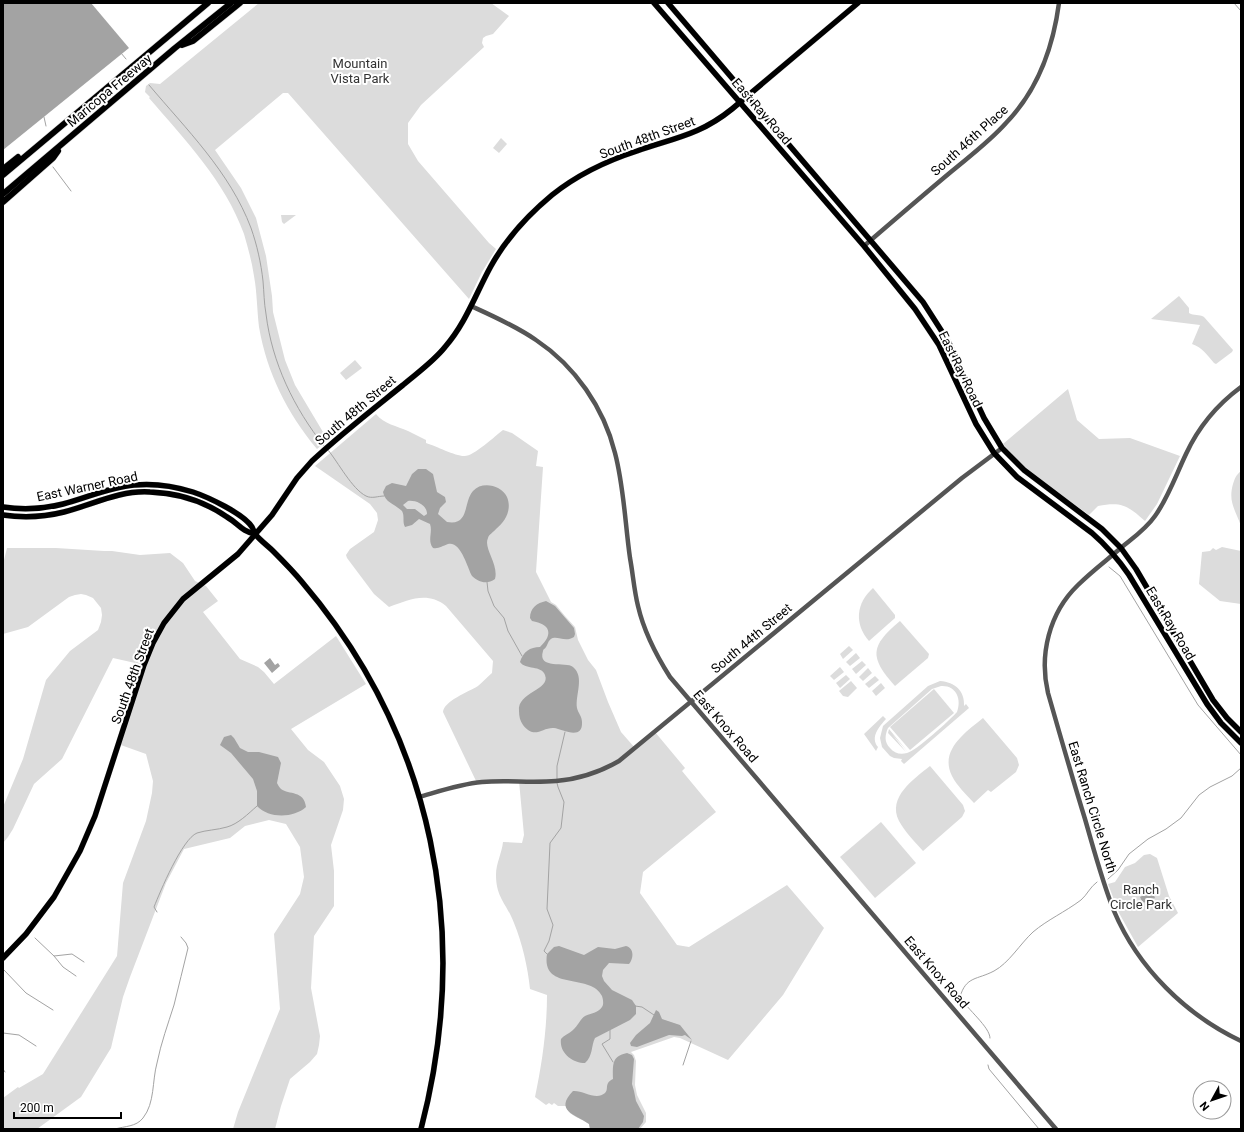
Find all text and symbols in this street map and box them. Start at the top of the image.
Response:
street label: Maricopa Freeway [64,51,155,130]
park label: Mountain Vista Park [331,56,390,86]
street label: East Ray Road [729,75,794,148]
street label: South 46th Place [928,102,1011,179]
street label: South 48th Street [597,113,697,162]
street label: East Ray Road [936,329,985,410]
street label: South 48th Street [312,372,399,448]
street label: East Warner Road [35,468,139,505]
street label: East Ray Road [1143,584,1198,663]
street label: South 44th Street [708,600,795,676]
street label: South 48th Street [108,626,157,726]
street label: East Knox Road [690,687,761,765]
street label: East Ranch Circle North [1065,739,1120,875]
park label: Ranch Circle Park [1110,882,1172,912]
street label: East Knox Road [901,933,972,1011]
north arrow [1192,1080,1232,1120]
scale bar [14,1094,121,1120]
text: N [1197,1099,1212,1113]
text: 200 m [20,1101,54,1115]

